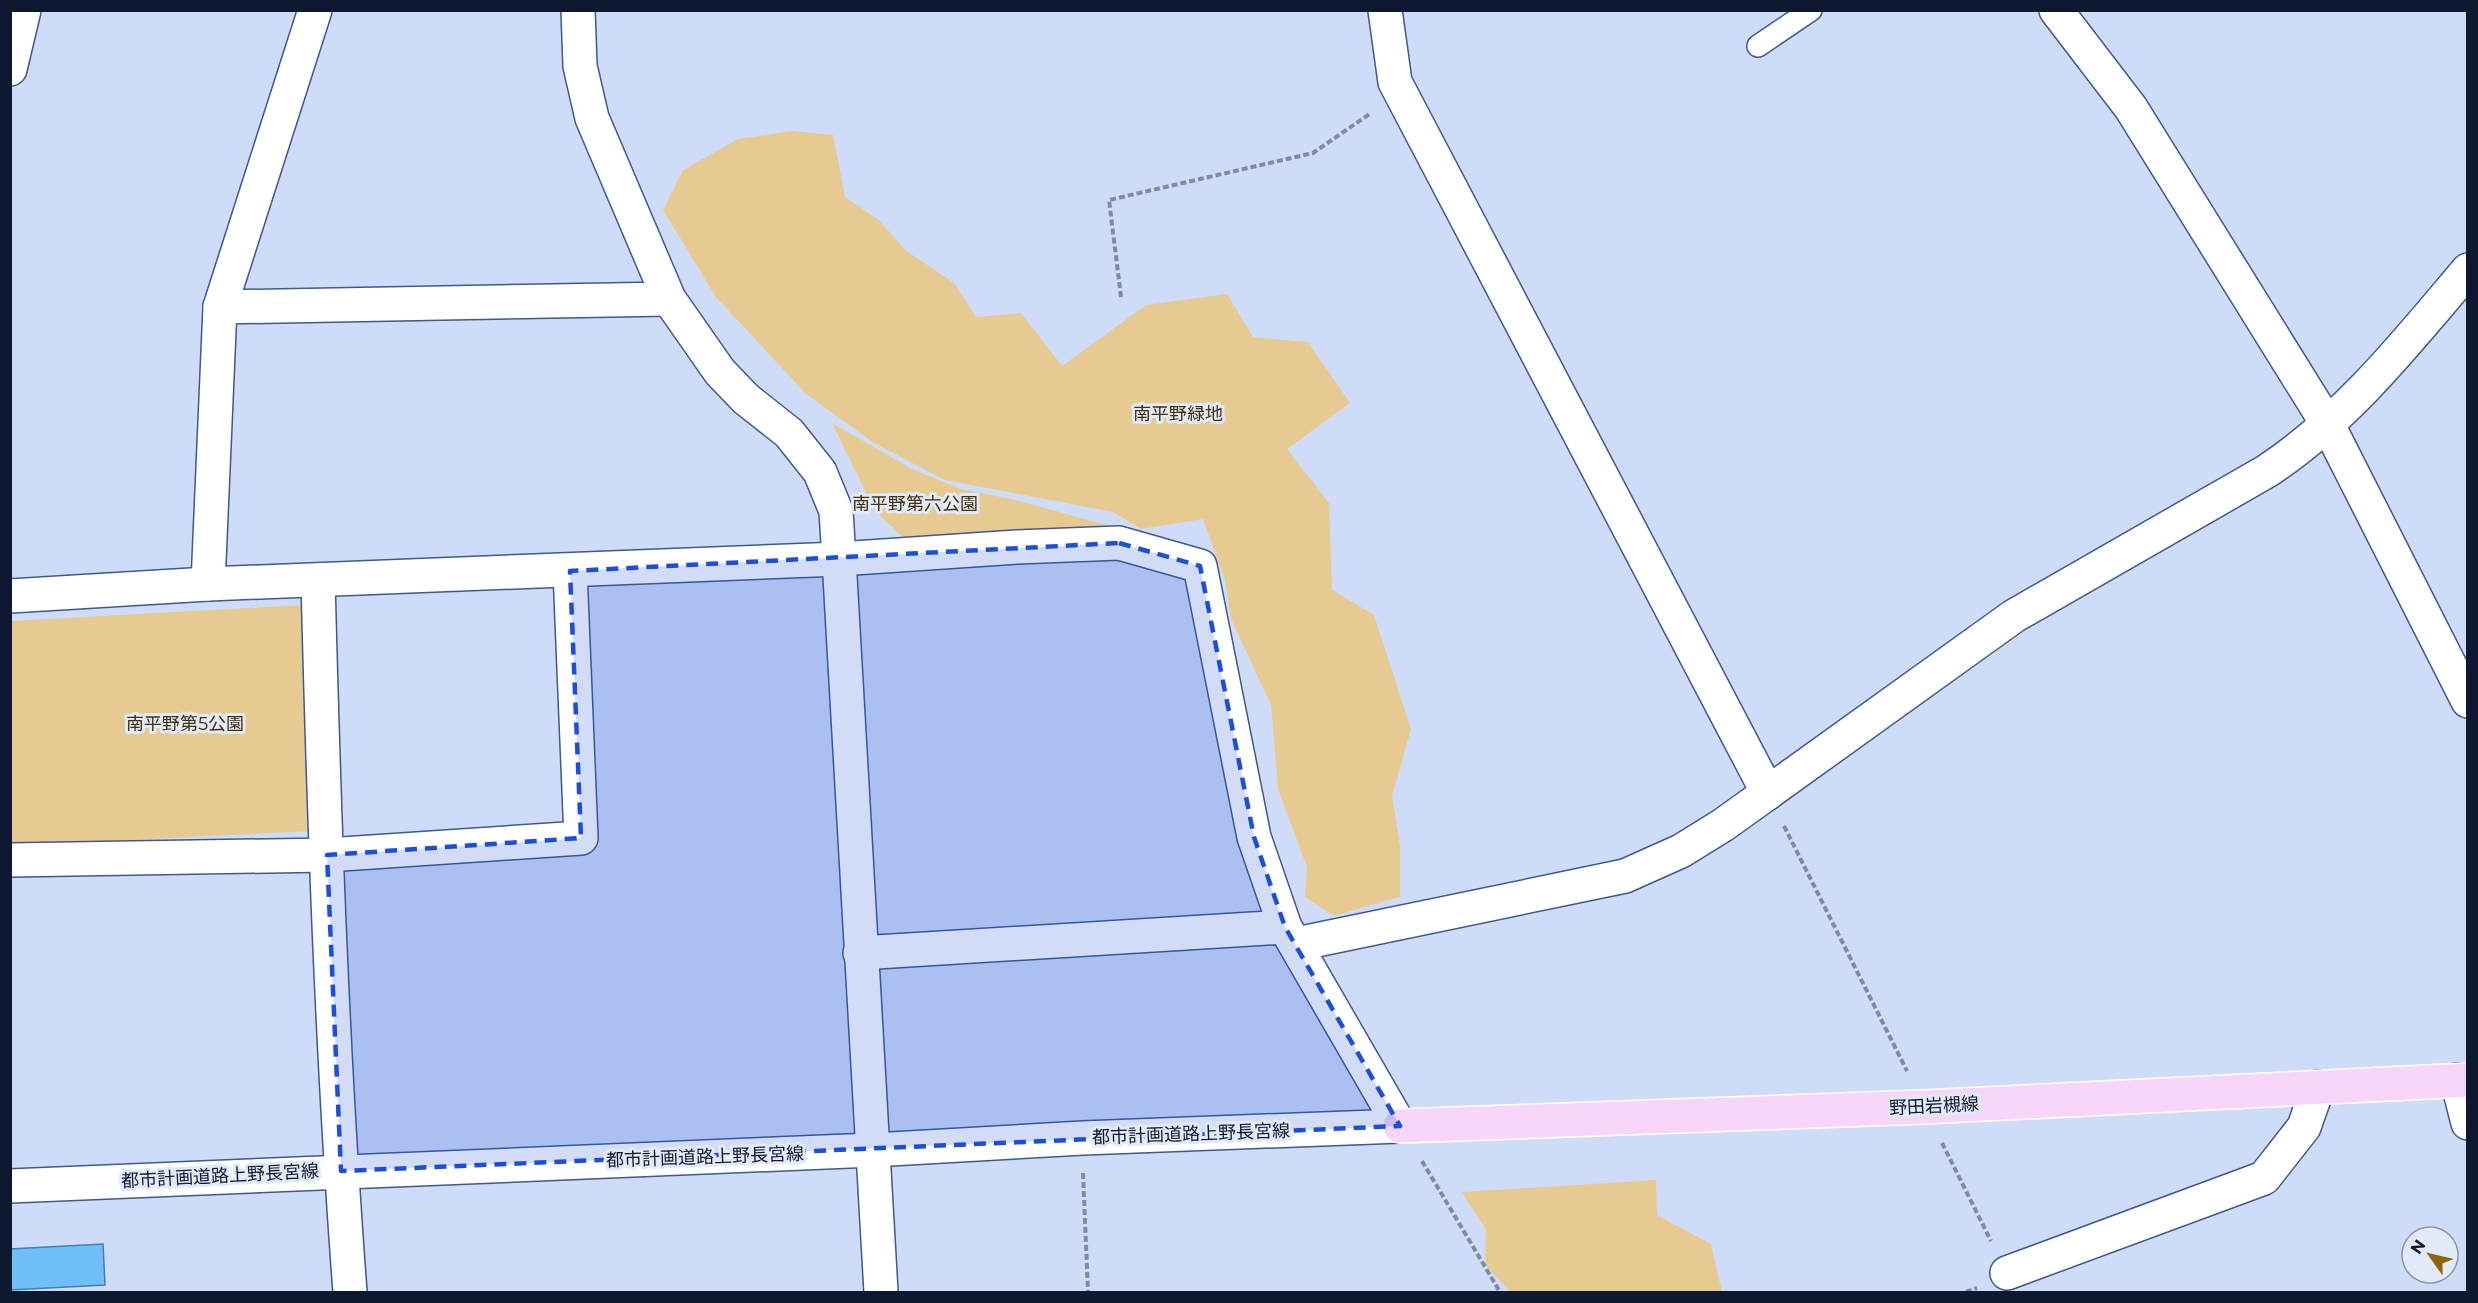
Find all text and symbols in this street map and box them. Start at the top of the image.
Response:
park label: 南平野緑地 [1133,403,1223,425]
park label: 南平野第六公園 [852,493,978,515]
park label: 南平野第5公園 [126,713,244,735]
street label: 野田岩槻線 [1888,1093,1980,1119]
street label: 都市計画道路上野長宮線 [1092,1120,1290,1148]
street label: 都市計画道路上野長宮線 [606,1143,804,1171]
street label: 都市計画道路上野長宮線 [121,1160,319,1192]
north arrow [2400,1225,2460,1285]
text: N [2406,1236,2429,1258]

